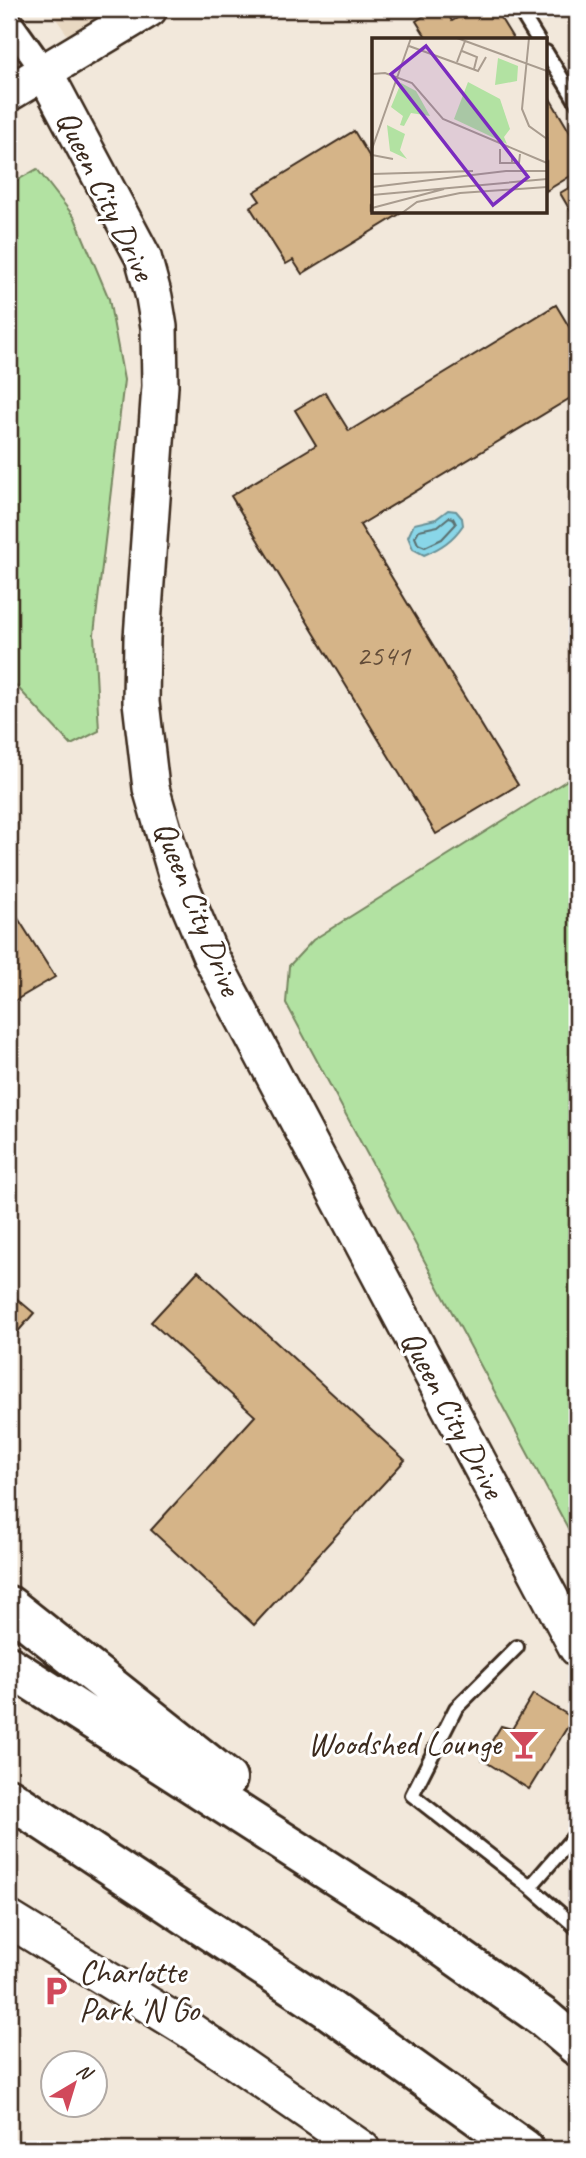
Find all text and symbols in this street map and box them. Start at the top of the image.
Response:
inset map [372,38,548,214]
street label: Queen City Drive [47,103,166,289]
house number: 2541 [356,636,411,674]
street label: Queen City Drive [144,815,253,1003]
street label: Queen City Drive [391,1323,516,1507]
place label: Woodshed Lounge [308,1723,503,1765]
bar icon: Woodshed Lounge [507,1727,541,1761]
place label: Charlotte Park 'N Go [79,1951,201,2031]
parking icon: Charlotte Park 'N Go [39,1974,73,2008]
north arrow [38,2050,108,2120]
text: N [72,2058,98,2086]

